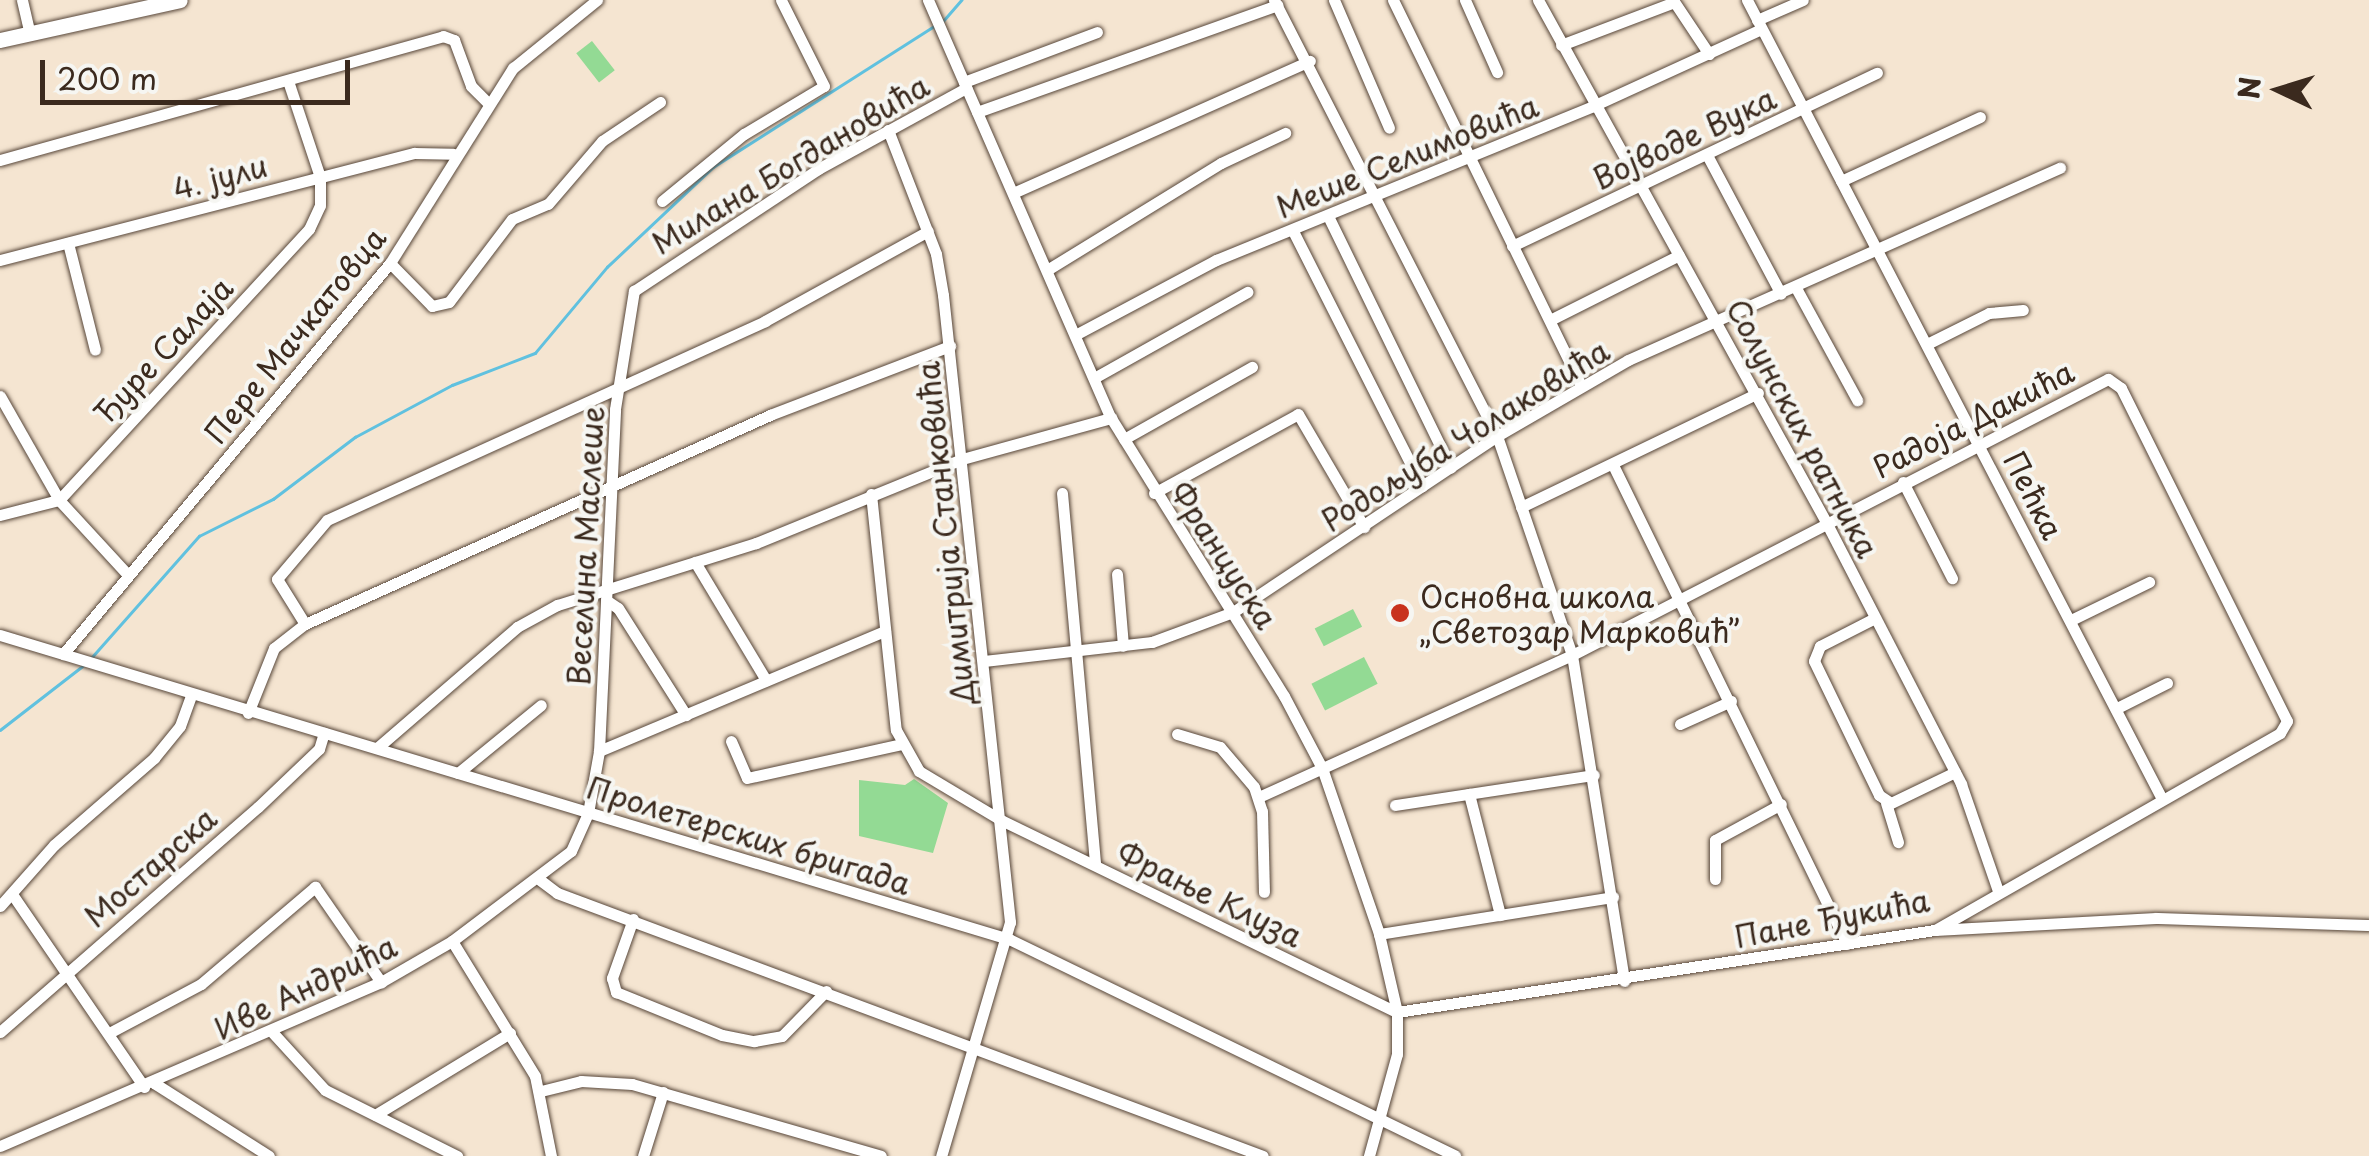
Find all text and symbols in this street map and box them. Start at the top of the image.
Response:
scale bar [45,40,355,102]
north arrow [2229,40,2329,140]
text: 200 m [57,55,157,100]
street label: Милана Богдановића [644,66,936,262]
text: N [2226,75,2271,100]
street label: Војводе Вука [1586,80,1782,196]
street label: Меше Селимовића [1270,87,1544,225]
street label: 4. јули [169,147,271,207]
street label: Пере Мачкатовца [197,220,393,450]
street label: Ђуре Салаја [86,269,240,431]
street label: Солунских ратника [1719,292,1887,564]
street label: Родољуба Чолаковића [1314,331,1616,539]
street label: Радоја Дакића [1867,353,2079,485]
street label: Димитрија Станковића [909,359,981,707]
street label: Веселина Маслеше [560,404,610,688]
street label: Пећка [1997,445,2071,545]
street label: Француска [1163,475,1285,635]
place label: Основна школа „Светозар Марковић” [1420,578,1741,648]
marker: Основна школа „Светозар Марковић” [1389,602,1411,624]
street label: Пролетерских бригада [583,769,915,901]
street label: Мостарска [77,800,223,934]
street label: Фрање Клуза [1112,834,1308,954]
street label: Пане Ђукића [1731,881,1933,955]
street label: Иве Андрића [208,927,402,1047]

